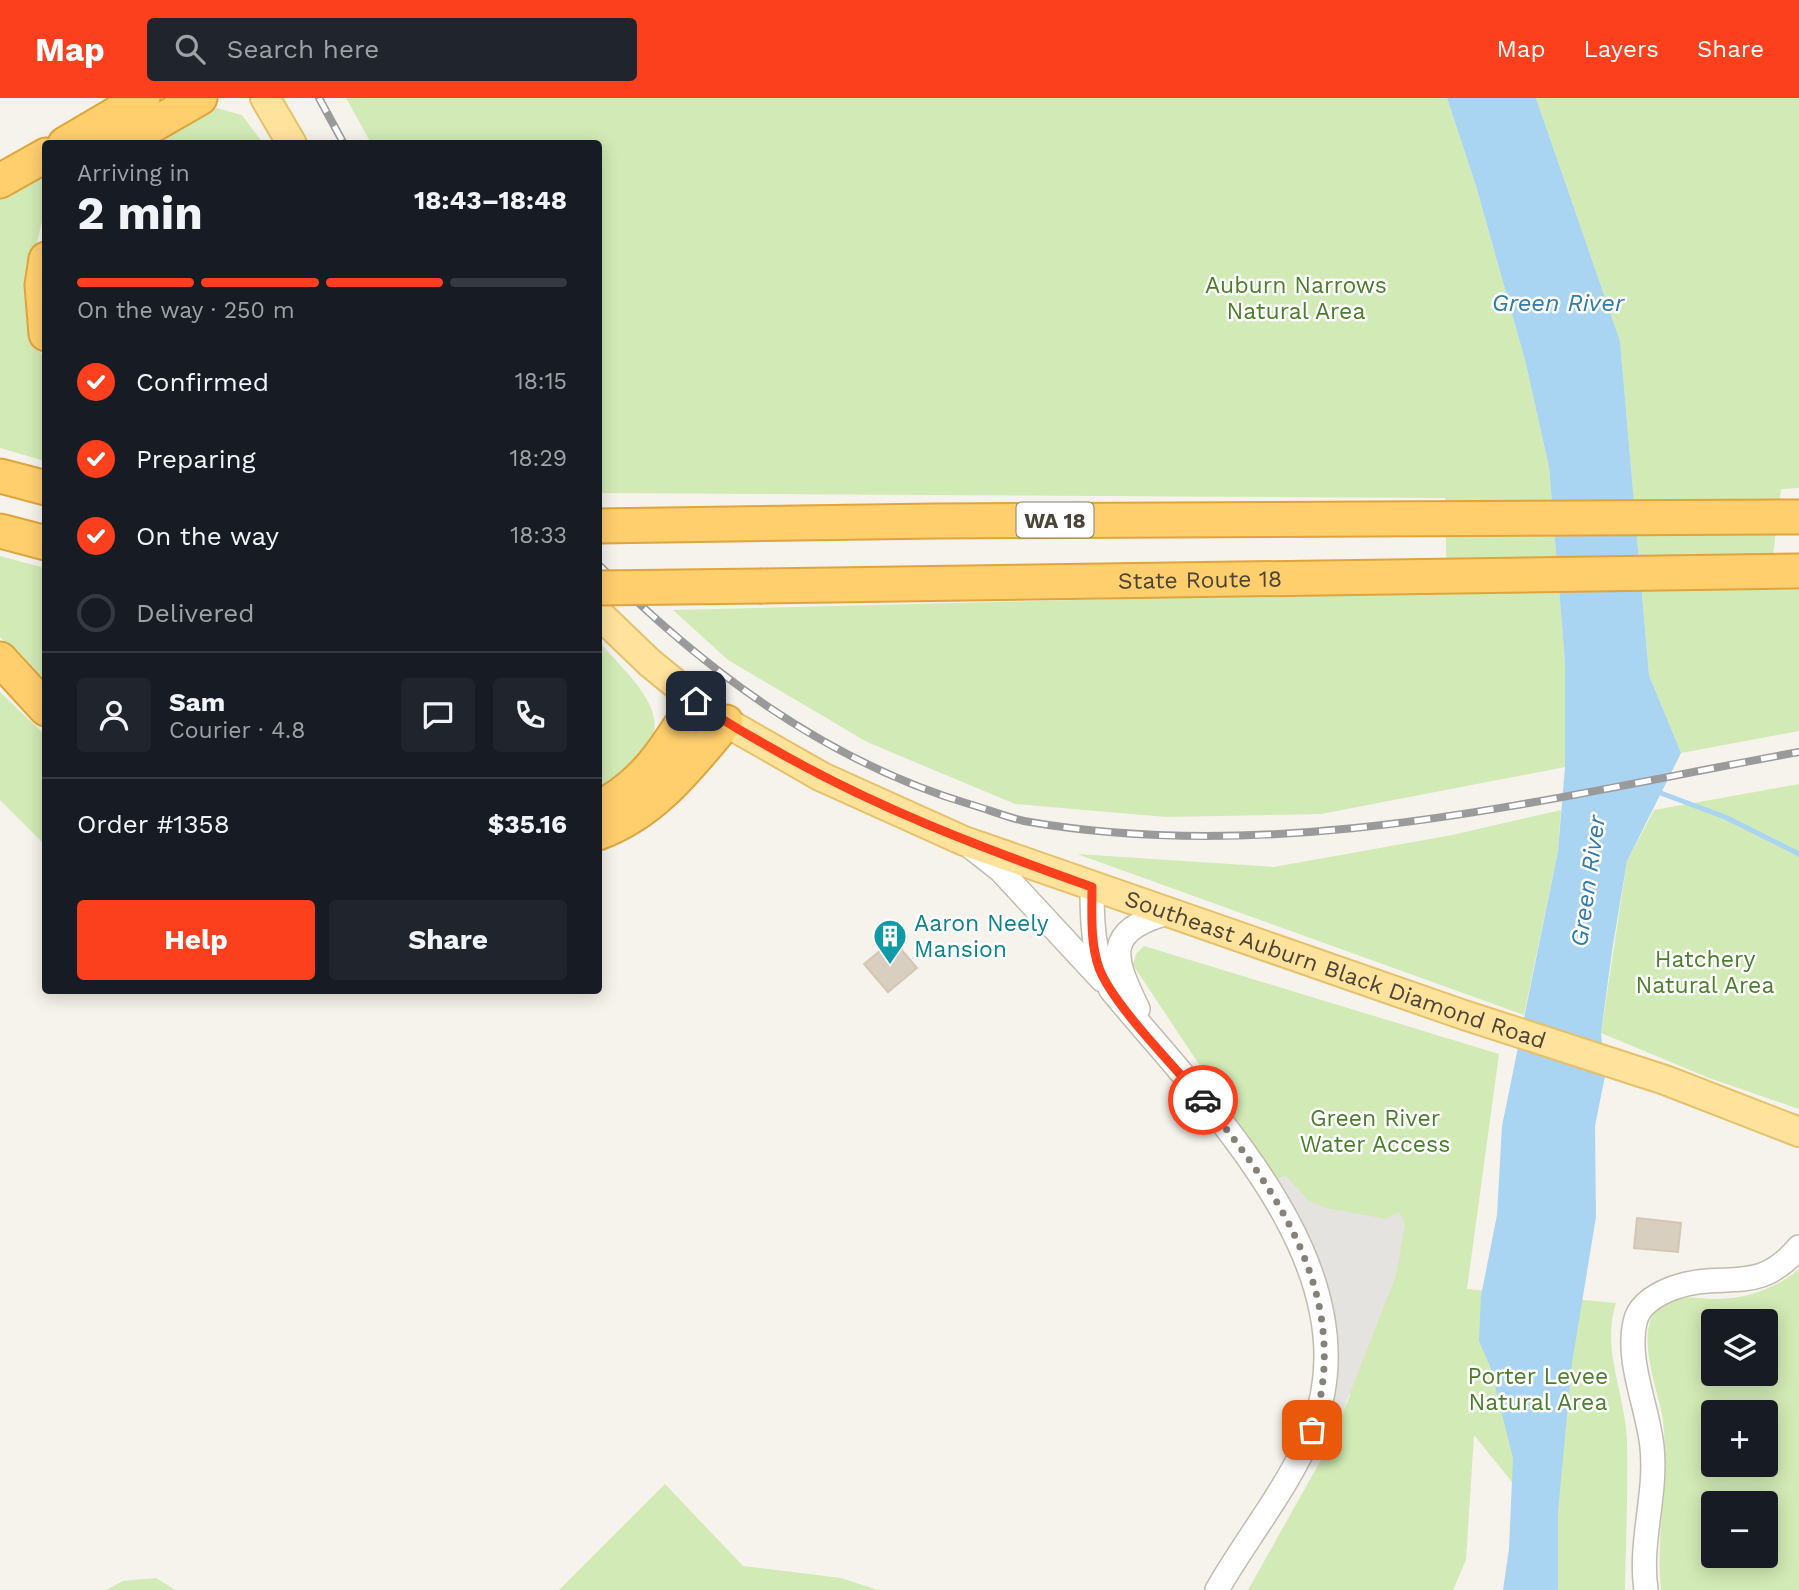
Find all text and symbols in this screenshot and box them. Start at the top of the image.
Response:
search box [147,18,637,81]
text: Map [35,30,105,69]
icon: search [171,30,209,68]
text: Search here [227,34,379,64]
text: Map [1497,35,1545,63]
text: Layers [1583,35,1659,63]
text: Share [1697,35,1764,63]
text: Arriving in [77,160,190,187]
text: 18:43–18:48 [414,185,567,215]
text: 2 min [77,186,203,240]
park label: Auburn Narrows Natural Area [1205,272,1387,325]
water label: Green River [1492,289,1626,317]
text: On the way · 250 m [77,297,295,324]
icon: check [77,363,115,401]
text: Confirmed [136,367,269,397]
text: 18:15 [515,368,567,395]
icon: check [77,440,115,478]
text: Preparing [136,444,256,474]
text: 18:29 [509,445,567,472]
road number: WA 18 [1016,502,1094,538]
icon: check [77,517,115,555]
text: On the way [136,521,279,551]
text: 18:33 [510,522,567,549]
street label: State Route 18 [1118,565,1282,594]
text: Delivered [136,598,255,628]
pin [666,671,726,731]
button: person [77,678,151,752]
button: chat [401,678,475,752]
button: phone [493,678,567,752]
icon: home [677,682,715,720]
text: Sam [169,687,225,717]
text: Courier · 4.8 [169,717,305,744]
text: Order #1358 [77,809,230,839]
text: $35.16 [488,809,567,839]
water label: Green River [1565,812,1611,949]
street label: Southeast Auburn Black Diamond Road [1121,885,1549,1054]
button: Help [77,900,315,980]
button: Share [329,900,567,980]
place label: Aaron Neely Mansion [914,910,1049,963]
building icon: Aaron Neely Mansion [871,917,909,966]
park label: Hatchery Natural Area [1636,946,1774,999]
courier [1168,1065,1238,1135]
icon: car [1184,1081,1222,1119]
park label: Green River Water Access [1300,1105,1450,1158]
map controls [1701,1309,1778,1568]
button: layers [1701,1309,1778,1386]
park label: Porter Levee Natural Area [1468,1363,1608,1416]
pin [1282,1400,1342,1460]
button: + [1701,1400,1778,1477]
icon: bag [1293,1411,1331,1449]
button: − [1701,1491,1778,1568]

